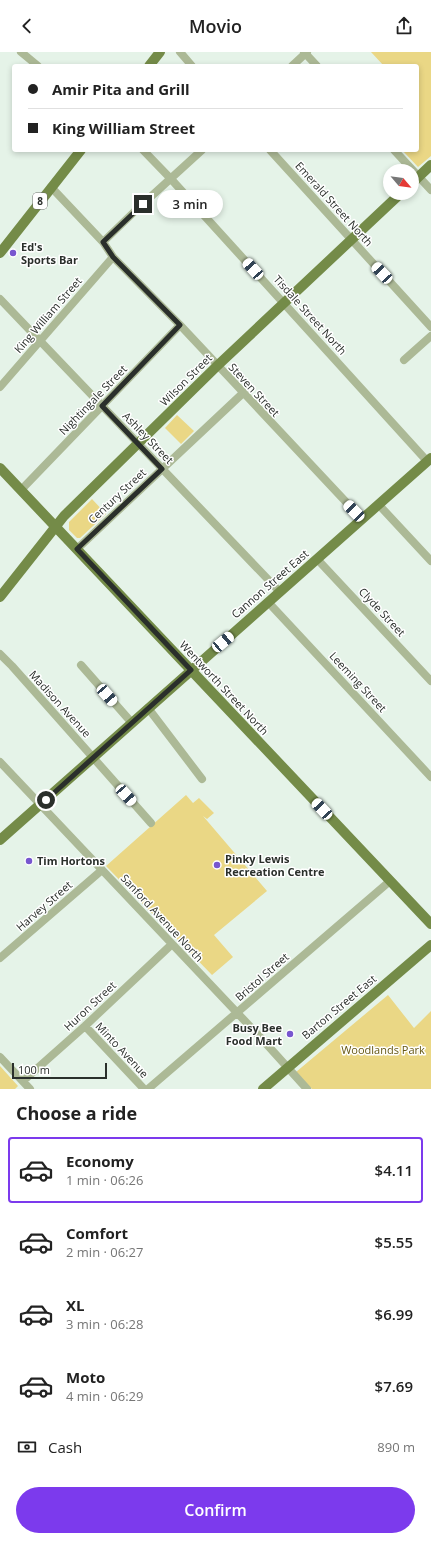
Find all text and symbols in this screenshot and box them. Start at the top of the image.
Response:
text: Movio [189,14,242,38]
icon: back [16,15,38,37]
icon: share [393,15,415,37]
text: Amir Pita and Grill [52,79,190,99]
text: King William Street [52,118,195,138]
street label: Emerald Street North [292,158,376,249]
north arrow [383,164,419,200]
map controls [383,164,419,200]
callout: 3 min [157,190,223,218]
road number: 8 [33,193,47,209]
route end [134,195,152,213]
text: 3 min [172,195,208,213]
place label: Ed's Sports Bar [21,239,78,267]
marker: Ed's Sports Bar [8,248,18,258]
car [241,256,265,282]
car [369,260,395,286]
street label: Tisdale Street North [271,272,350,358]
street label: King William Street [10,273,85,356]
street label: Wilson Street [156,350,215,409]
street label: Steven Street [226,360,283,420]
street label: Nightingale Street [55,361,130,438]
street label: Ashley Street [120,408,177,467]
street label: Century Street [84,465,149,526]
car [341,498,367,524]
street label: Cannon Street East [228,546,312,621]
street label: Clyde Street [356,584,409,639]
car [210,630,236,654]
street label: Wentworth Street North [177,637,272,738]
street label: Leeming Street [327,648,390,715]
street label: Madison Avenue [26,667,94,740]
car [95,682,119,708]
car [114,782,138,808]
route start [37,791,55,809]
car [309,796,335,822]
place label: Pinky Lewis Recreation Centre [225,851,325,879]
place label: Tim Hortons [37,853,105,868]
marker: Tim Hortons [24,856,34,866]
marker: Pinky Lewis Recreation Centre [212,860,222,870]
street label: Sanford Avenue North [118,871,207,965]
street label: Harvey Street [13,877,75,934]
street label: Bristol Street [232,949,292,1004]
street label: Barton Street East [298,971,379,1042]
street label: Huron Street [60,977,119,1034]
street label: Minto Avenue [93,1019,152,1081]
place label: Busy Bee Food Mart [226,1020,282,1048]
marker: Busy Bee Food Mart [285,1029,295,1039]
park label: Woodlands Park [341,1042,425,1057]
scale bar [12,1061,107,1080]
text: 100 m [18,1062,50,1077]
text: Choose a ride [16,1101,137,1125]
text: Economy [66,1151,134,1171]
icon: car [18,1152,54,1188]
text: $4.11 [375,1160,413,1180]
text: 1 min · 06:26 [66,1171,143,1189]
text: Comfort [66,1223,128,1243]
icon: car [18,1224,54,1260]
text: $5.55 [375,1232,413,1252]
text: 2 min · 06:27 [66,1243,143,1261]
text: XL [66,1295,84,1315]
icon: car [18,1296,54,1332]
text: $6.99 [375,1304,413,1324]
text: 3 min · 06:28 [66,1315,143,1333]
text: Moto [66,1367,105,1387]
icon: car [18,1368,54,1404]
text: $7.69 [375,1376,413,1396]
text: 4 min · 06:29 [66,1387,143,1405]
icon: cash [16,1436,38,1458]
text: Cash [48,1437,82,1457]
text: 890 m [377,1438,415,1456]
button: Confirm [16,1487,415,1533]

